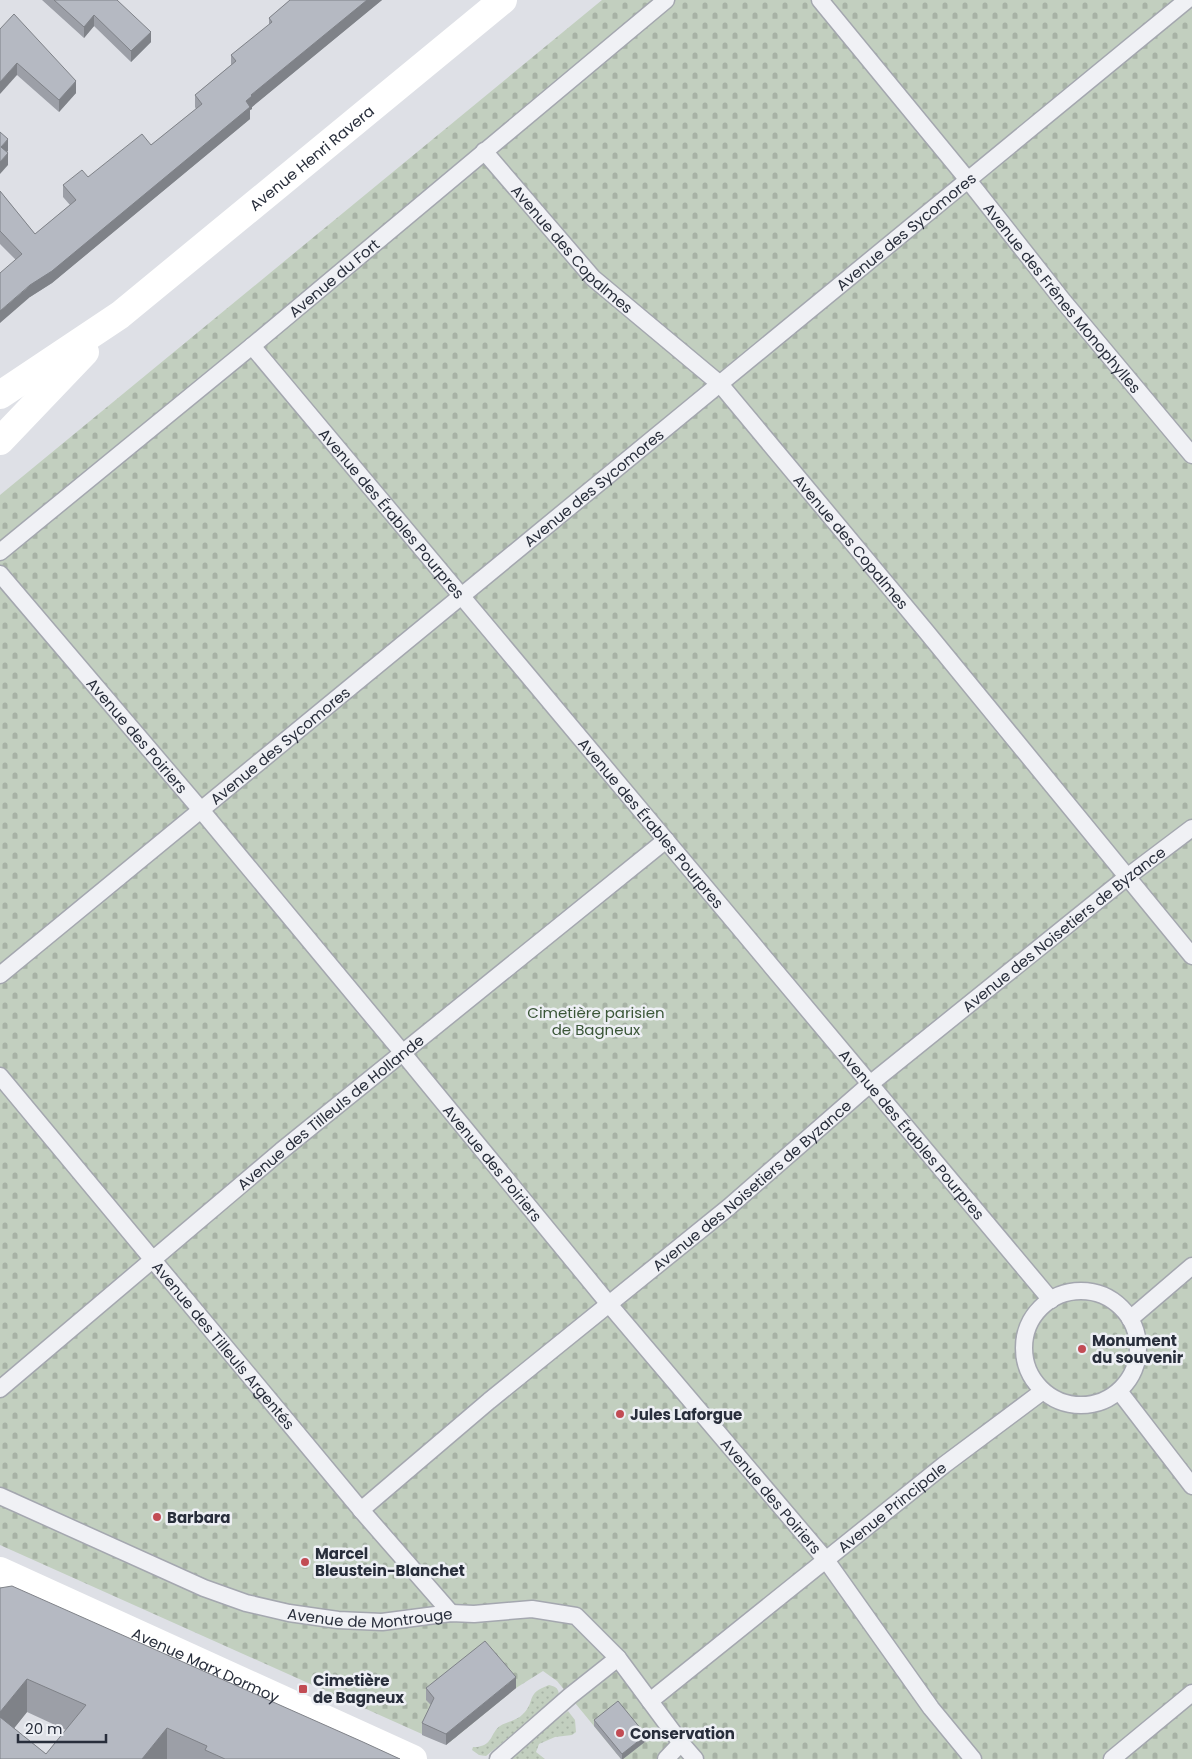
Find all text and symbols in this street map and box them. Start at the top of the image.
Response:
street label: Avenue Henri Ravera [245,100,378,215]
street label: Avenue des Sycomores [831,167,980,295]
street label: Avenue des Copalmes [507,180,638,318]
street label: Avenue des Frênes Monophylles [979,198,1146,397]
street label: Avenue du Fort [284,234,384,322]
street label: Avenue des Érables Pourpres [314,423,470,603]
street label: Avenue des Sycomores [519,424,668,551]
street label: Avenue des Copalmes [789,470,914,614]
street label: Avenue des Poiriers [82,673,193,798]
street label: Avenue des Sycomores [205,681,354,809]
street label: Avenue des Érables Pourpres [574,733,729,913]
street label: Avenue des Noisetiers de Byzance [957,841,1170,1016]
park label: Cimetière parisien de Bagneux [527,1002,665,1040]
street label: Avenue des Tilleuls de Hollande [232,1029,428,1195]
street label: Avenue des Érables Pourpres [834,1044,990,1224]
street label: Avenue des Noisetiers de Byzance [648,1095,855,1276]
street label: Avenue des Poiriers [439,1100,547,1226]
street label: Avenue des Tilleuls Argentés [148,1257,300,1434]
place label: Monument du souvenir [1092,1330,1184,1368]
marker: Monument du souvenir [1076,1343,1088,1355]
place label: Jules Laforgue [630,1404,742,1425]
marker: Jules Laforgue [614,1408,626,1420]
street label: Avenue des Poiriers [716,1433,827,1558]
street label: Avenue Principale [833,1457,951,1557]
place label: Barbara [167,1507,230,1528]
marker: Barbara [151,1511,163,1523]
place label: Marcel Bleustein-Blanchet [315,1543,465,1581]
marker: Marcel Bleustein-Blanchet [299,1556,311,1568]
street label: Avenue de Montrouge [286,1602,454,1633]
street label: Avenue Marx Dormoy [129,1622,283,1707]
place label: Cimetière de Bagneux [313,1670,404,1708]
marker: Cimetière de Bagneux [297,1683,309,1695]
scale bar [18,1712,105,1744]
text: 20 m [25,1718,63,1739]
place label: Conservation [630,1723,735,1744]
marker: Conservation [614,1727,626,1739]

